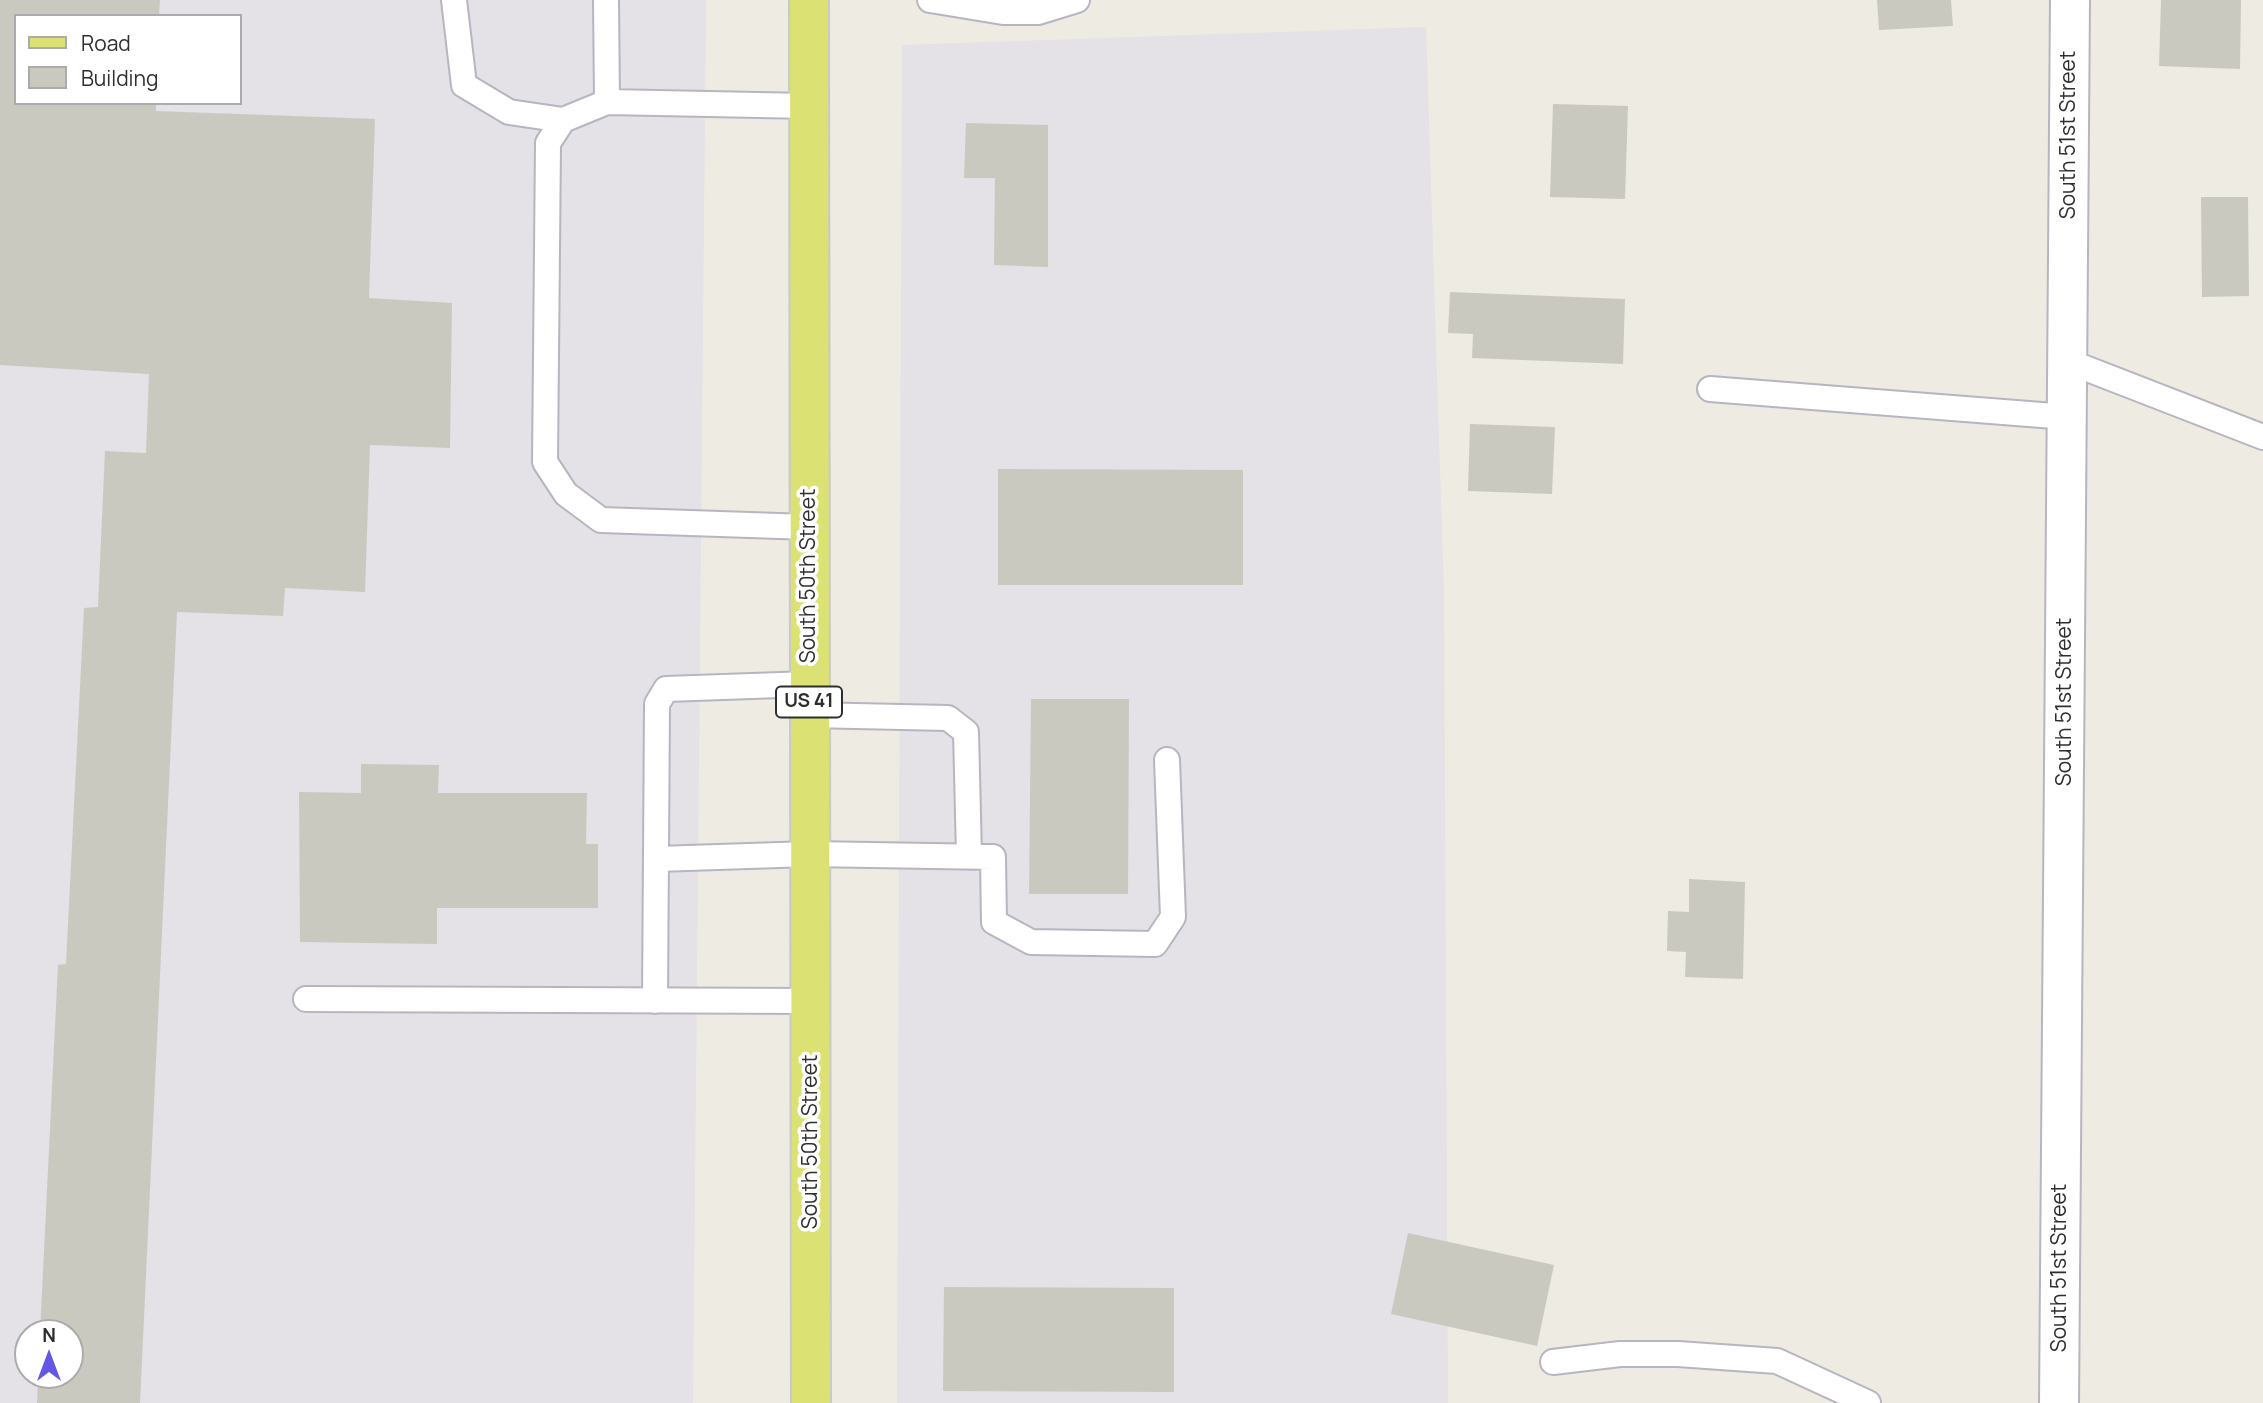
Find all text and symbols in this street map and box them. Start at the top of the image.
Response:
legend [14,14,242,105]
text: Road [81,29,131,57]
street label: South 51st Street [2056,51,2082,219]
text: Building [81,64,158,92]
street label: South 50th Street [796,489,822,663]
street label: South 51st Street [2052,618,2078,786]
road number: US 41 [776,687,842,718]
street label: South 50th Street [798,1055,824,1229]
street label: South 51st Street [2047,1184,2073,1352]
north arrow [14,1319,84,1389]
text: N [42,1322,56,1348]

